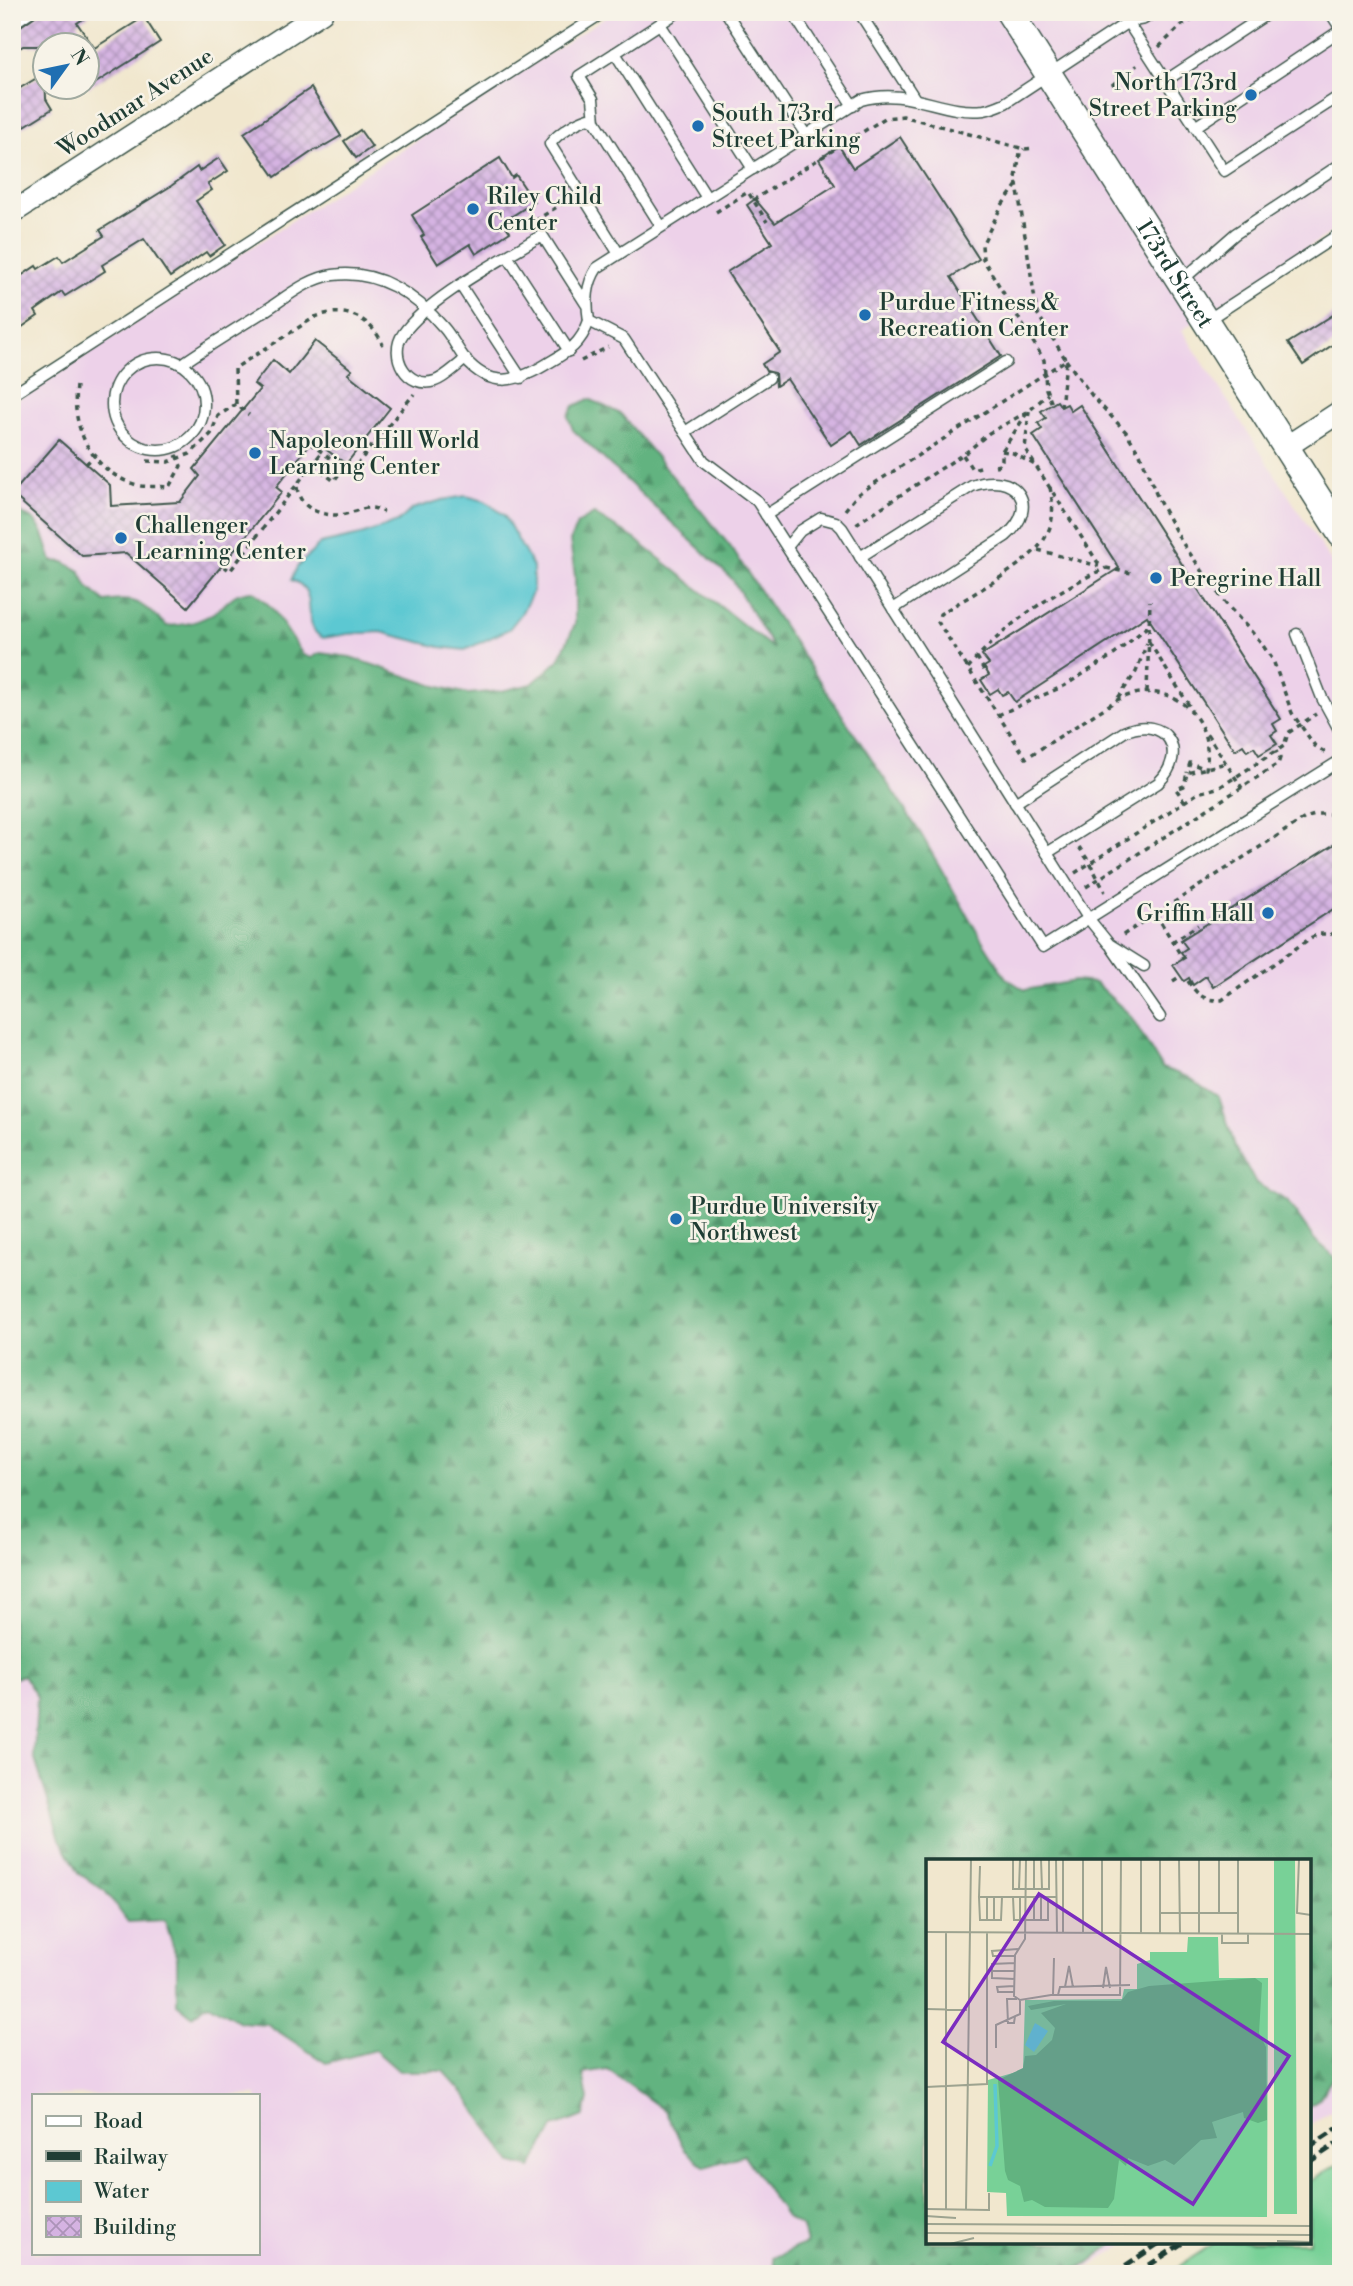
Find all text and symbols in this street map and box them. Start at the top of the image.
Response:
north arrow [32,32,102,102]
street label: Woodmar Avenue [51,42,219,164]
text: N [65,44,94,70]
place label: North 173rd Street Parking [1089,69,1237,123]
marker: North 173rd Street Parking [1243,87,1259,103]
place label: South 173rd Street Parking [712,100,860,154]
marker: South 173rd Street Parking [690,118,706,134]
place label: Riley Child Center [487,183,602,237]
marker: Riley Child Center [465,201,481,217]
street label: 173rd Street [1130,215,1219,334]
place label: Purdue Fitness & Recreation Center [879,289,1069,343]
marker: Purdue Fitness & Recreation Center [857,307,873,323]
place label: Napoleon Hill World Learning Center [269,427,479,481]
marker: Napoleon Hill World Learning Center [247,445,263,461]
place label: Challenger Learning Center [135,512,306,566]
marker: Challenger Learning Center [113,530,129,546]
place label: Peregrine Hall [1170,565,1322,593]
marker: Peregrine Hall [1148,570,1164,586]
place label: Griffin Hall [1136,900,1254,928]
marker: Griffin Hall [1260,905,1276,921]
place label: Purdue University Northwest [690,1193,879,1247]
marker: Purdue University Northwest [668,1211,684,1227]
inset map [926,1859,1311,2244]
legend [32,2094,259,2254]
text: Road [94,2109,143,2135]
text: Railway [94,2145,169,2171]
text: Water [93,2179,149,2205]
text: Building [93,2215,176,2241]

